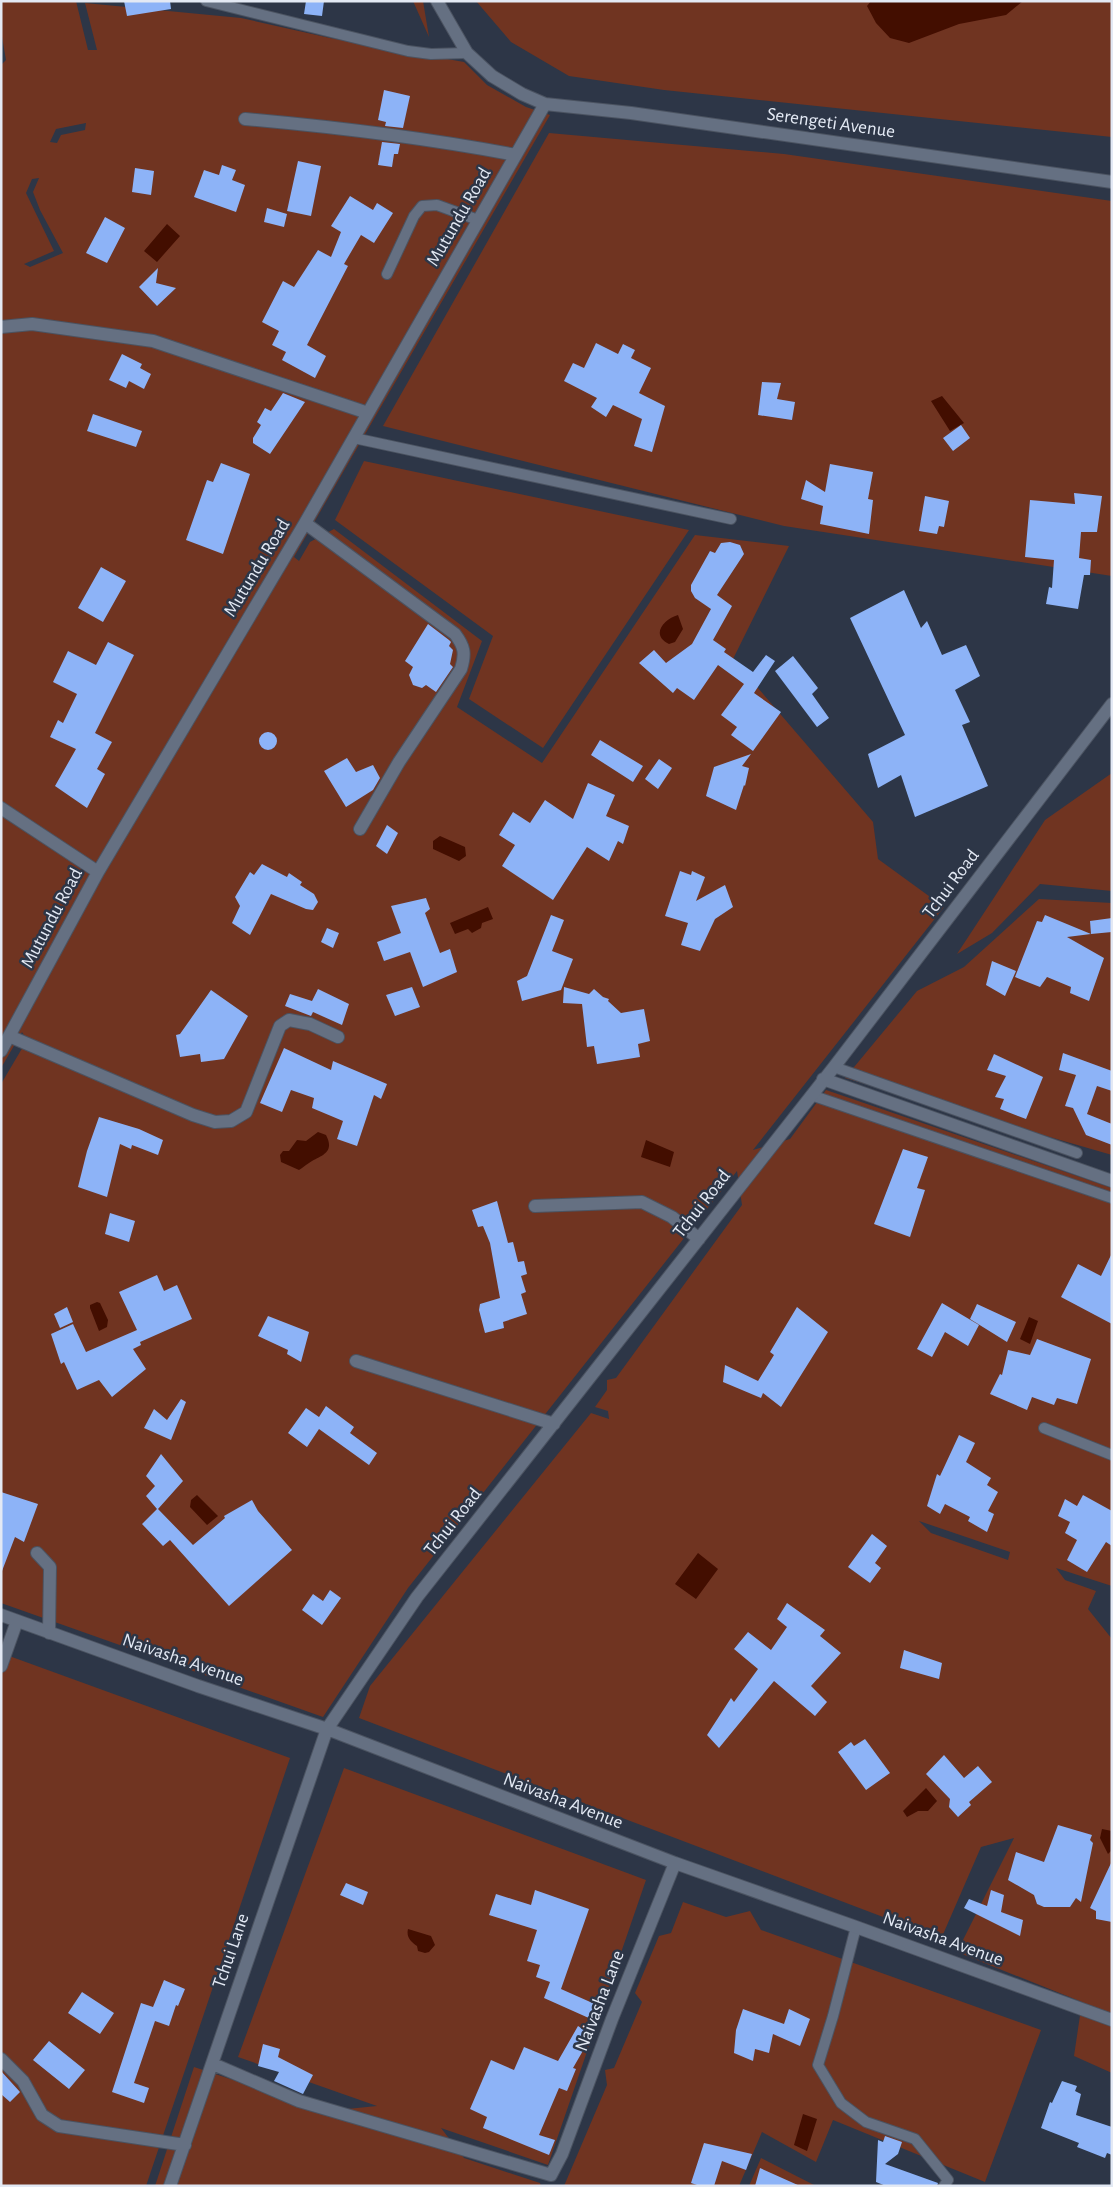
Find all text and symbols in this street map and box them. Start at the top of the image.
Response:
street label: Serengeti Avenue [766,105,896,141]
street label: Mutundu Road [423,164,495,269]
street label: Mutundu Road [220,516,294,620]
street label: Tchui Road [919,846,983,922]
street label: Mutundu Road [18,865,86,971]
street label: Tchui Road [670,1166,734,1242]
street label: Tchui Road [421,1484,485,1560]
street label: Naivasha Avenue [120,1630,246,1690]
street label: Naivasha Avenue [500,1769,626,1833]
street label: Naivasha Avenue [880,1908,1006,1970]
street label: Tchui Lane [209,1911,253,1991]
street label: Naivasha Lane [572,1948,628,2054]

